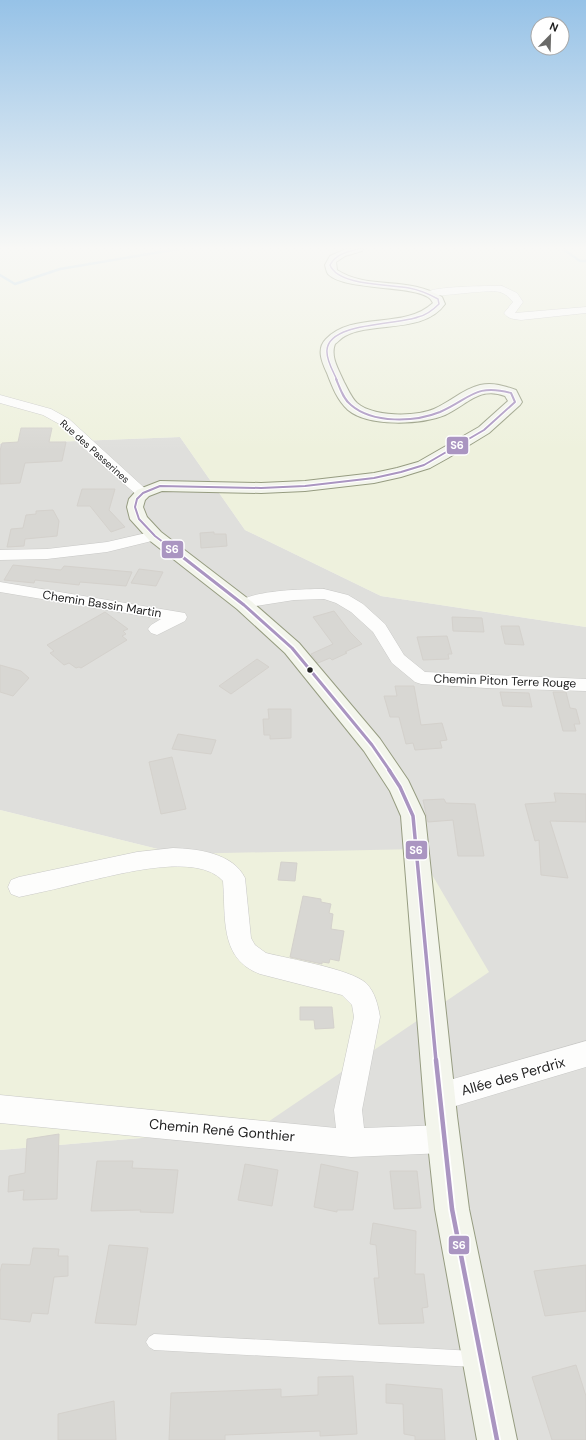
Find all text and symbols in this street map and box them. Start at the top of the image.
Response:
north arrow [530,16,570,56]
text: N [547,19,560,35]
street label: Rue des Passerines [57,417,132,486]
line badge: S6 [446,436,469,455]
text: S6 [450,438,464,452]
line badge: S6 [161,540,184,559]
text: S6 [165,542,179,556]
street label: Chemin Bassin Martin [41,587,163,621]
unlabelled marker [305,665,315,675]
street label: Chemin Piton Terre Rouge [433,671,577,691]
line badge: S6 [405,840,428,860]
text: S6 [409,843,423,857]
street label: Allée des Perdrix [459,1053,567,1099]
street label: Chemin René Gonthier [148,1115,296,1145]
line badge: S6 [448,1235,470,1255]
text: S6 [452,1238,466,1252]

